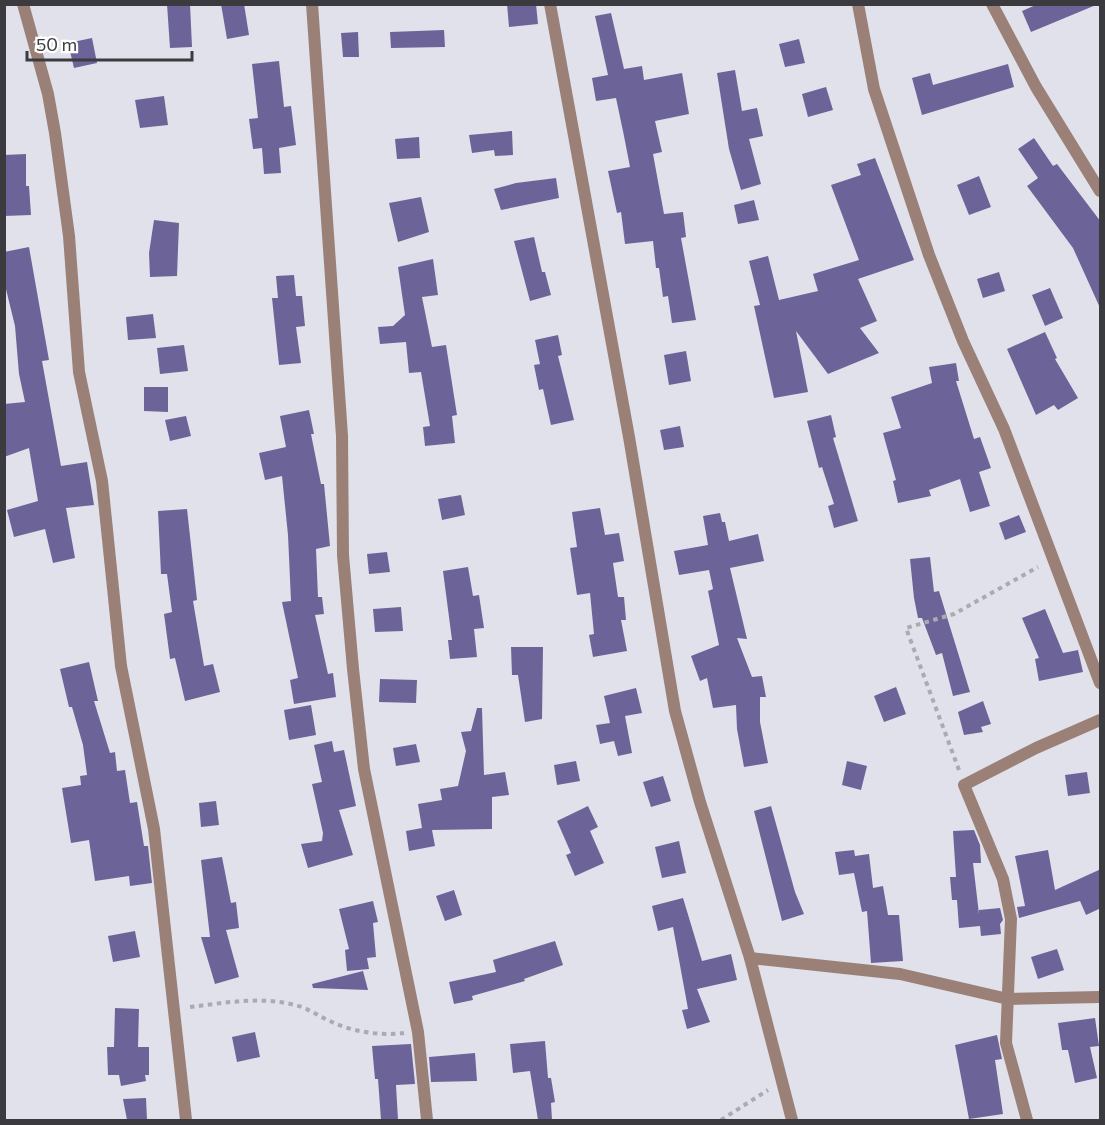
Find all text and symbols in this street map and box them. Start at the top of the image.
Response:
scale bar [27,24,192,62]
text: 50 m [36,33,77,55]

